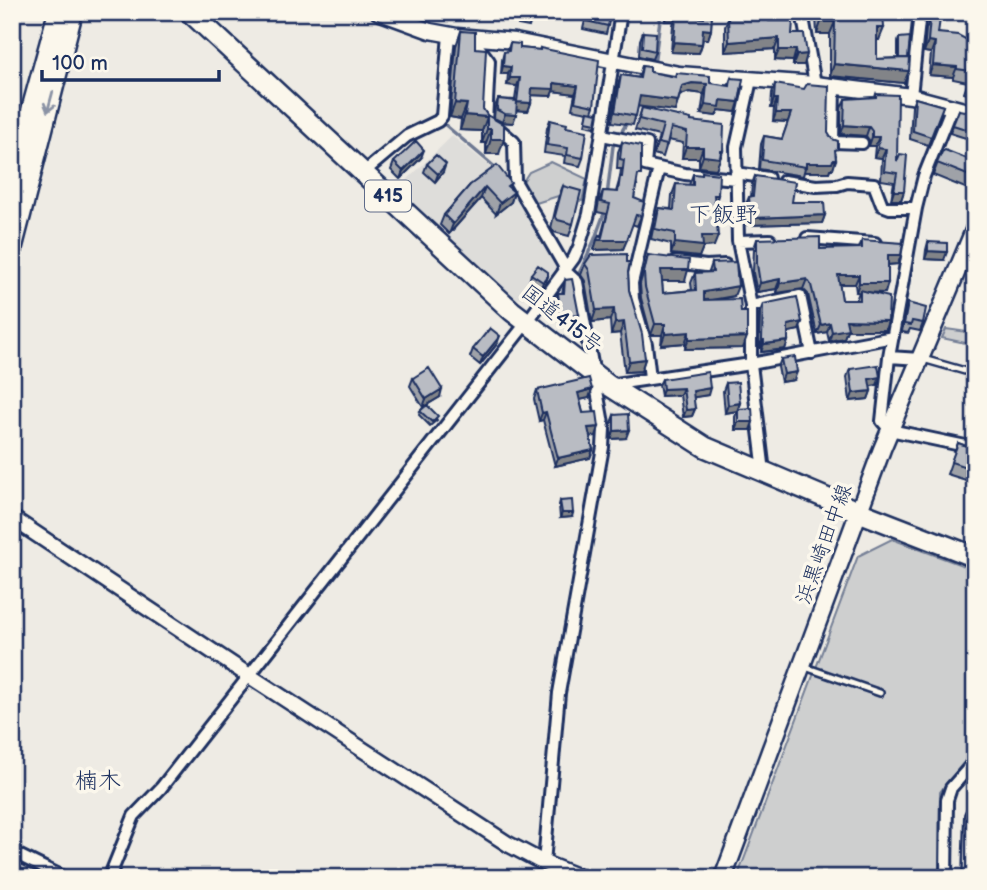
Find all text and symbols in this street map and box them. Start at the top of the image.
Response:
scale bar [42,38,219,82]
text: 100 m [52,51,108,76]
one-way arrow [43,90,56,113]
road number: 415 [365,180,411,212]
district label: 下飯野 [689,201,758,229]
street label: 国道415号 [516,280,608,358]
street label: 浜黒崎田中線 [791,481,857,607]
district label: 楠木 [75,767,121,795]

